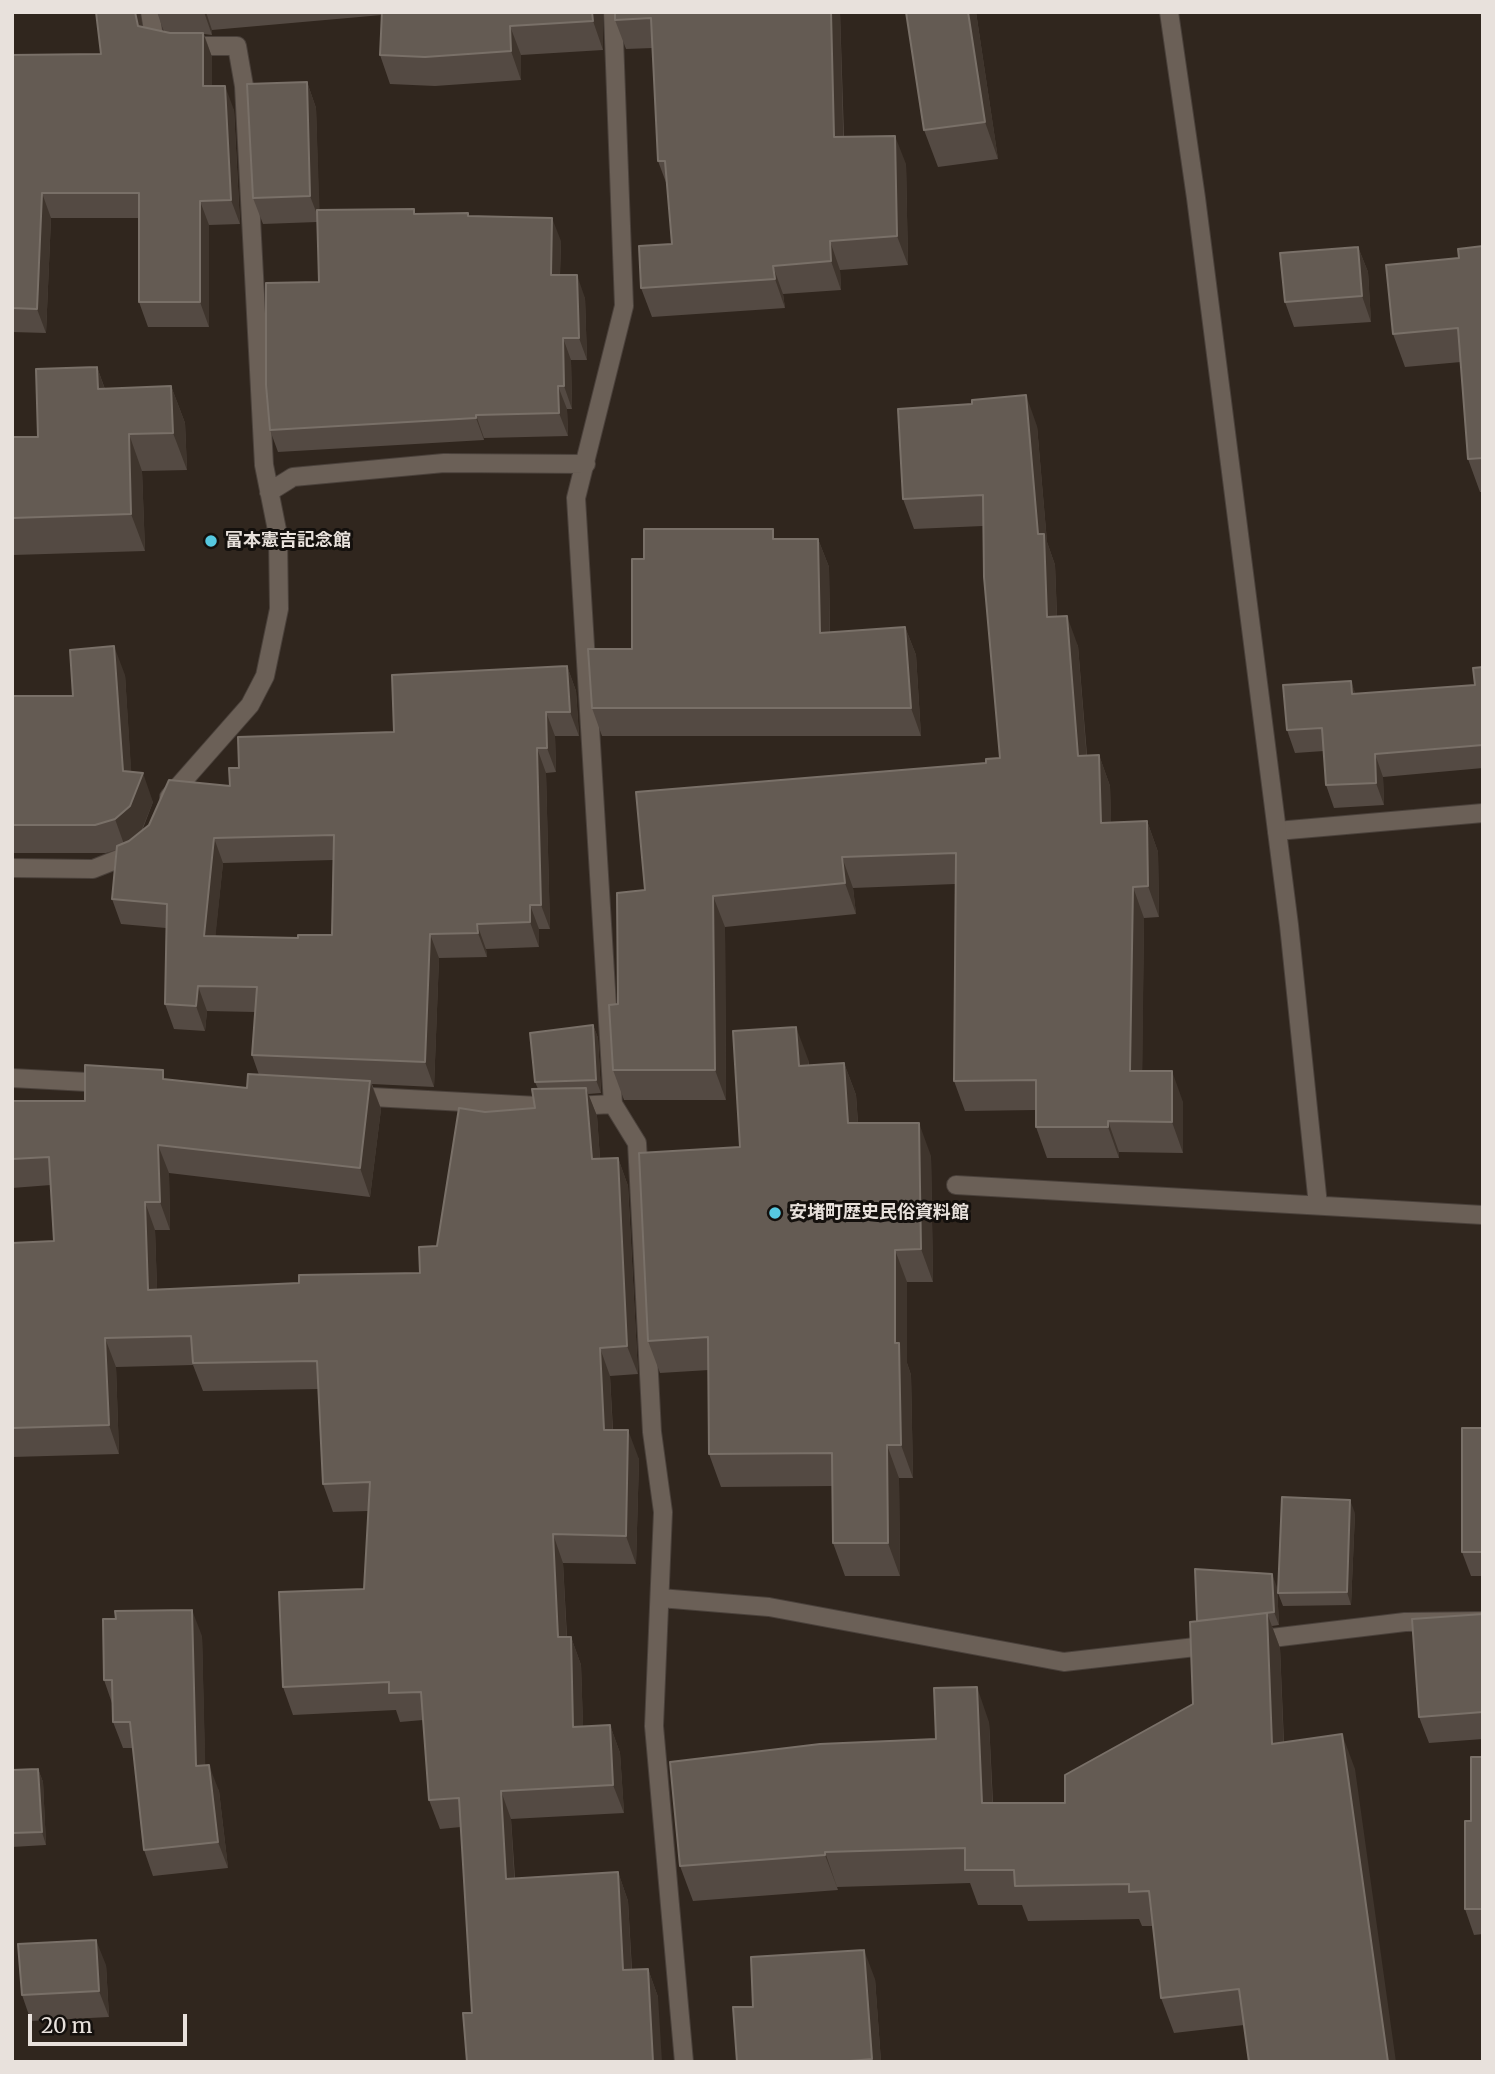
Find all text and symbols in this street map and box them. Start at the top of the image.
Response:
place label: 富本憲吉記念館 [225,530,351,552]
marker: 富本憲吉記念館 [203,533,219,549]
place label: 安堵町歴史民俗資料館 [789,1202,969,1224]
marker: 安堵町歴史民俗資料館 [767,1205,783,1221]
scale bar [32,2000,191,2044]
text: 20 m [41,2012,92,2039]

